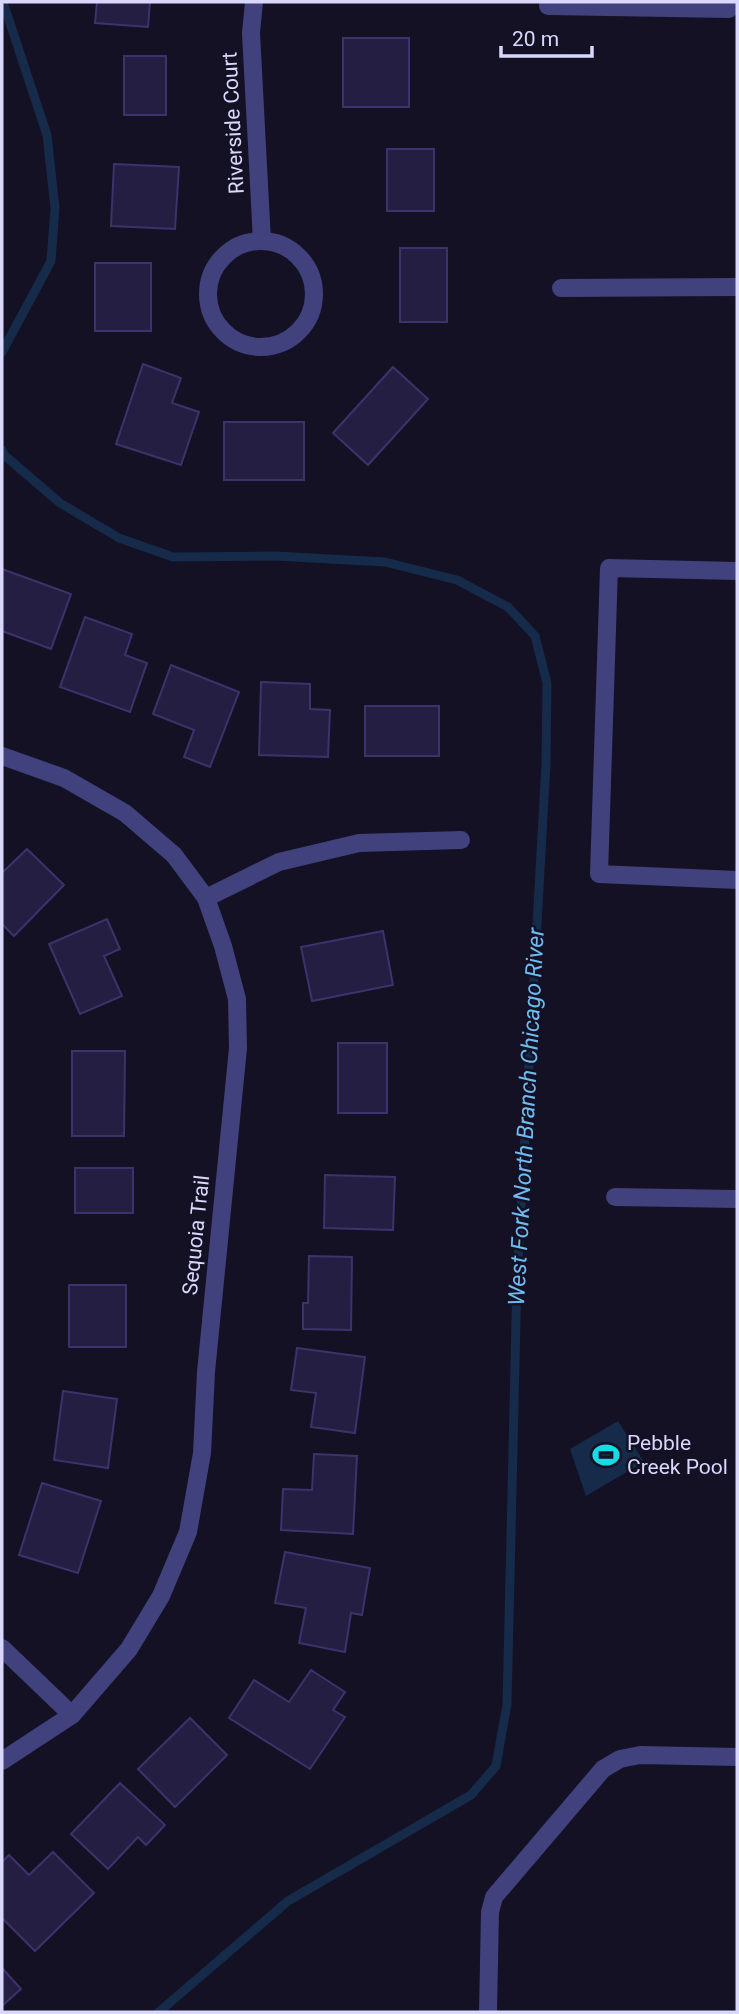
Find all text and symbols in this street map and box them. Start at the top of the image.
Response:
scale bar [501,14,592,58]
text: 20 m [512,27,559,51]
street label: Riverside Court [217,51,249,195]
water label: West Fork North Branch Chicago River [503,926,550,1307]
street label: Sequoia Trail [178,1174,214,1296]
place label: Pebble Creek Pool [627,1431,728,1479]
sports icon: Pebble Creek Pool [591,1440,621,1470]

